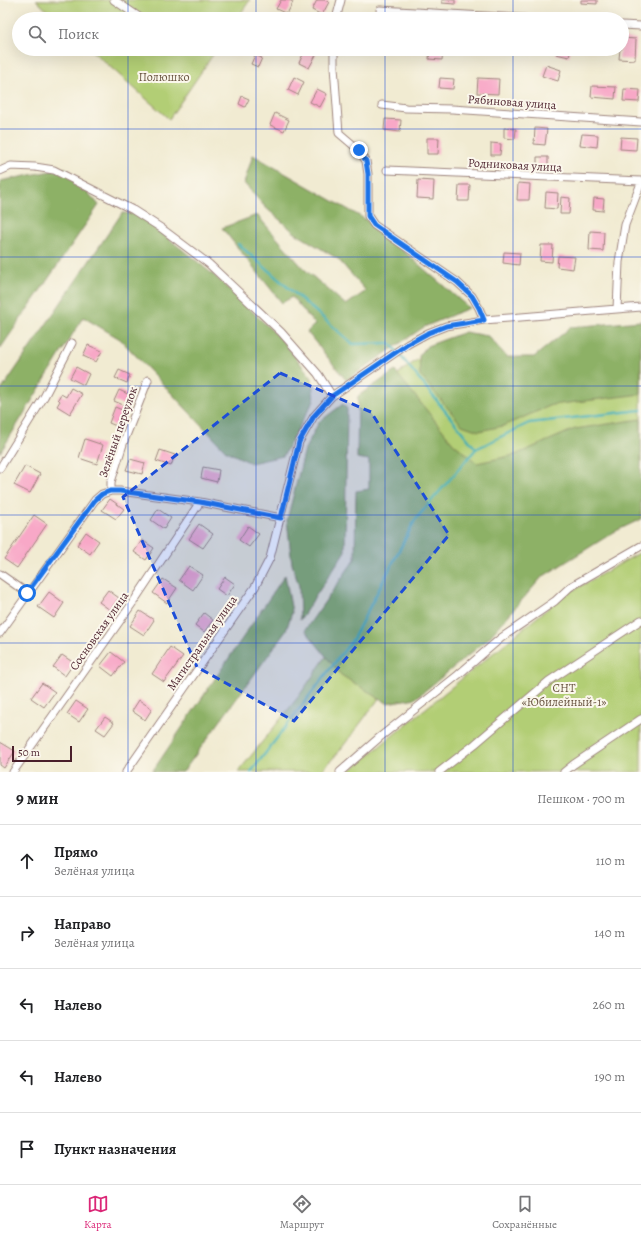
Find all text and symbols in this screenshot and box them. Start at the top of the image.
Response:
search box [12,12,629,56]
icon: search [26,23,48,45]
text: Поиск [58,24,99,44]
park label: Полюшко [139,69,190,85]
street label: Рябиновая улица [467,91,557,113]
route end [350,141,368,159]
street label: Родниковая улица [468,155,563,175]
street label: Зелёный переулок [95,384,141,480]
route start [18,584,36,602]
street label: Сосновская улица [66,588,132,674]
street label: Магистральная улица [163,592,241,694]
park label: СНТ «Юбилейный-1» [522,680,606,710]
scale bar [12,744,72,763]
text: 50 m [18,745,40,760]
text: 9 мин [16,787,58,810]
text: Пешком · 700 m [537,790,625,807]
text: Прямо [54,842,98,862]
icon: ahead [16,850,38,872]
text: 110 m [596,852,625,869]
text: Зелёная улица [54,862,135,879]
text: Направо [54,914,111,934]
icon: right [16,922,38,944]
text: 140 m [594,924,625,941]
text: Зелёная улица [54,934,135,951]
icon: left [16,994,38,1016]
text: Налево [54,995,102,1015]
text: 260 m [592,996,625,1013]
icon: left [16,1066,38,1088]
text: Налево [54,1067,102,1087]
text: 190 m [594,1068,625,1085]
icon: arrive [16,1138,38,1160]
text: Пункт назначения [54,1139,176,1159]
tab: Карта [84,1193,112,1232]
tab: Маршрут [280,1193,324,1232]
tab: Сохранённые [492,1193,557,1232]

